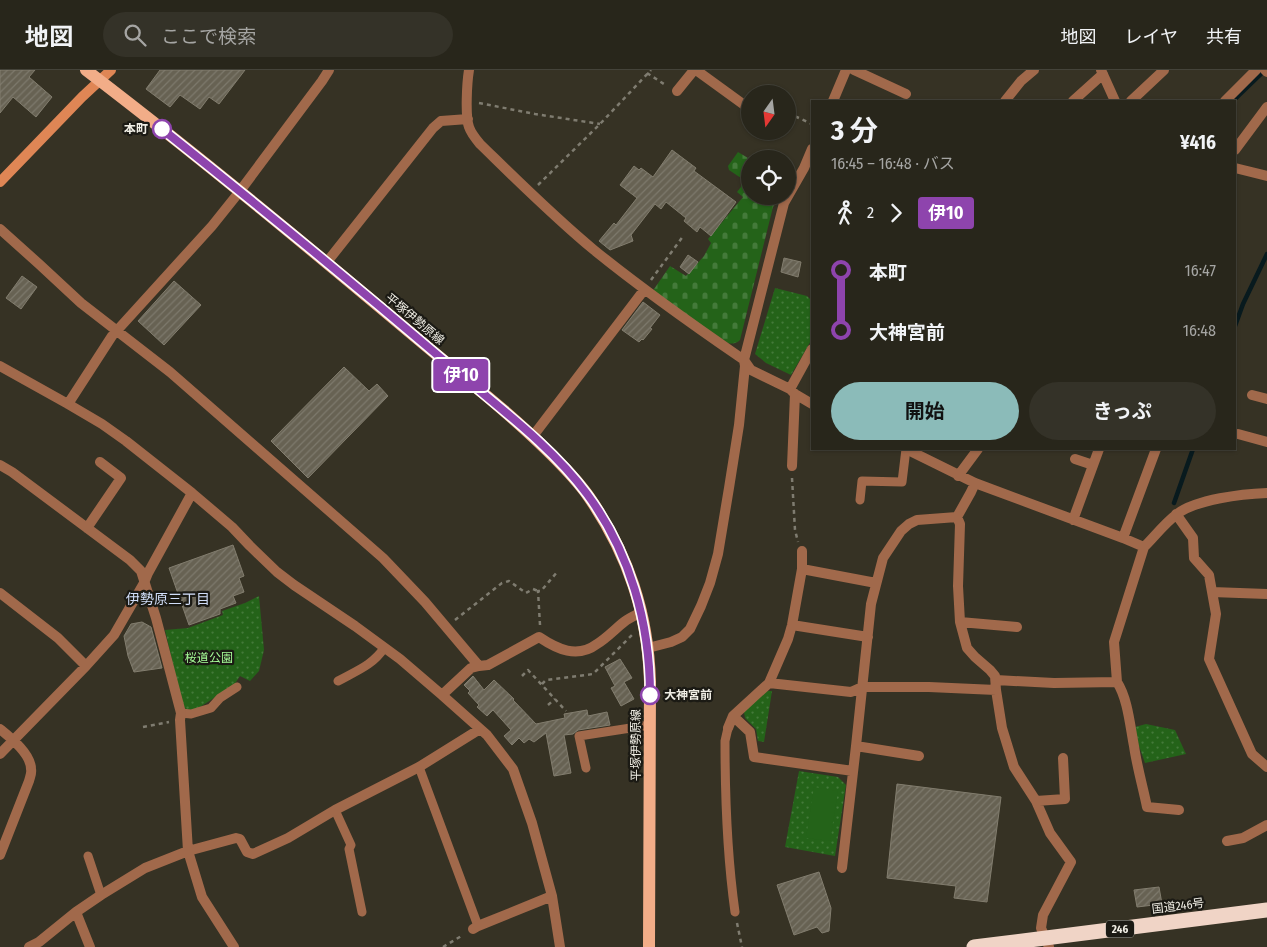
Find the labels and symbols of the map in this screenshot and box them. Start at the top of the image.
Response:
north arrow [741,85,796,140]
marker: 本町 [152,119,172,139]
place label: 本町 [124,122,148,136]
street label: 平塚伊勢原線 [383,290,447,348]
line badge: 伊10 [432,359,490,391]
district label: 伊勢原三丁目 [126,591,210,608]
park label: 桜道公園 [185,651,233,665]
marker: 大神宮前 [640,685,660,705]
place label: 大神宮前 [664,688,712,702]
street label: 平塚伊勢原線 [629,709,643,781]
street label: 国道246号 [1151,896,1205,916]
road number: 246 [1106,921,1134,938]

